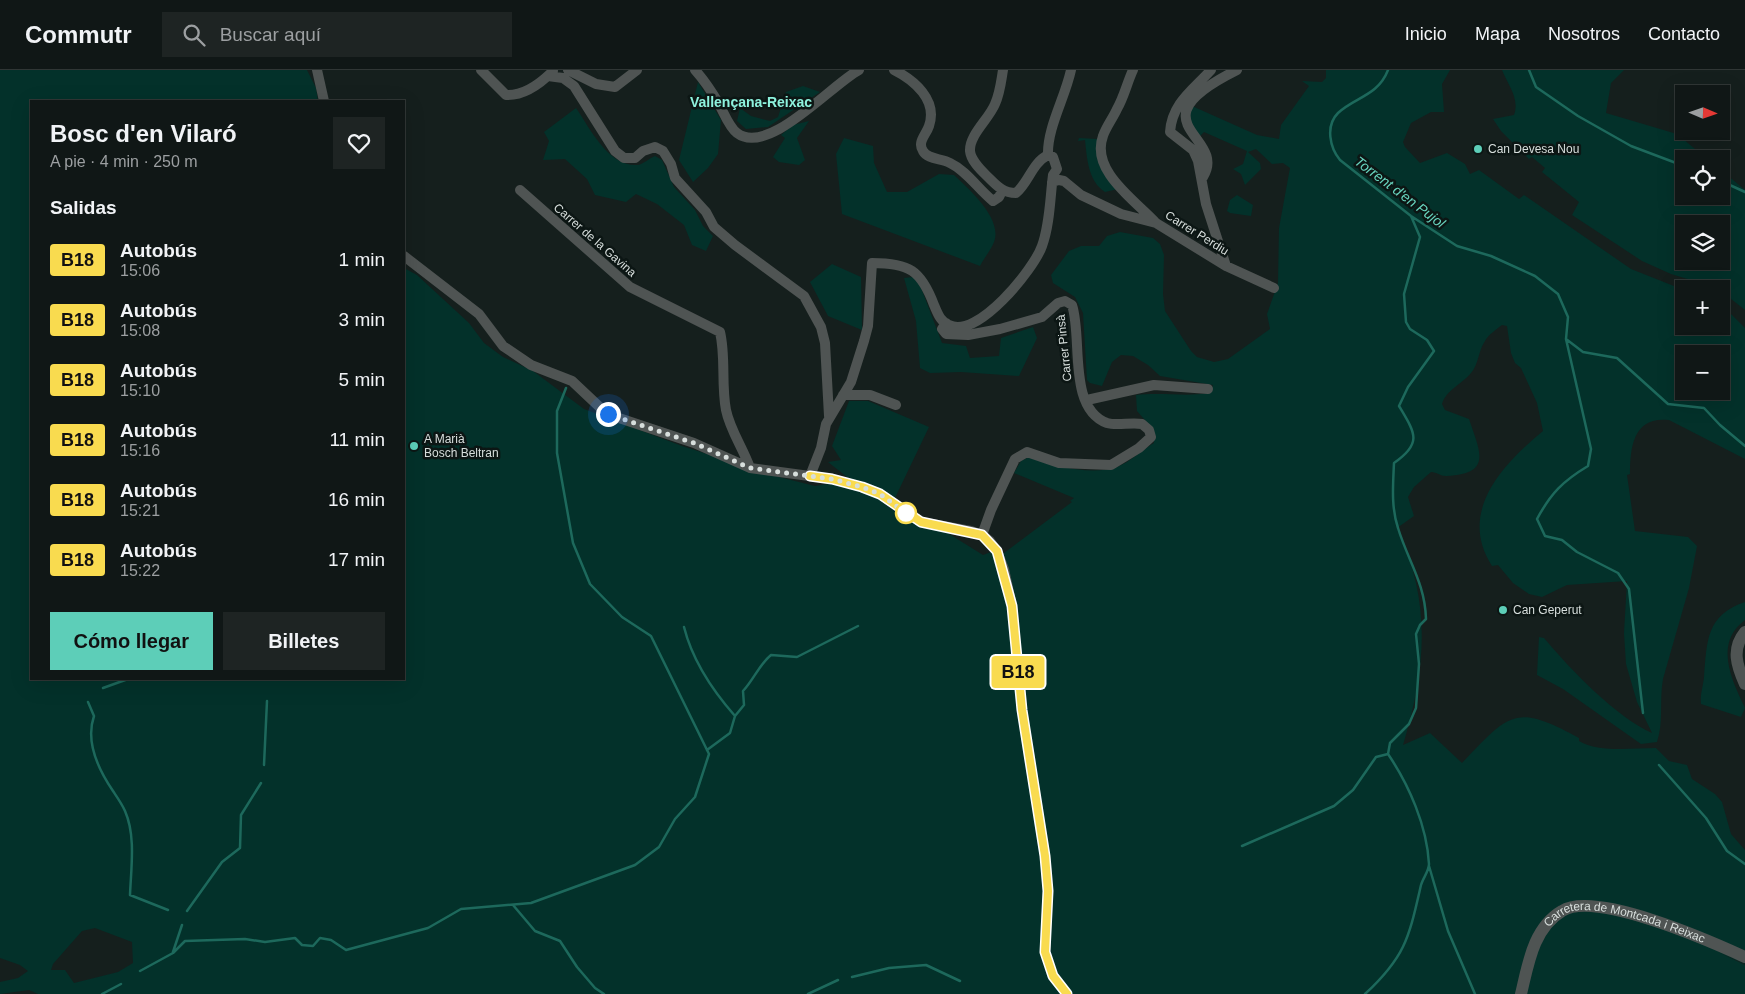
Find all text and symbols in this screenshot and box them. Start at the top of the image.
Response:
search box [162,12,512,57]
text: Commutr [25,21,132,48]
icon: search [180,21,208,49]
text: Buscar aquí [220,24,321,45]
text: Inicio [1405,24,1447,44]
text: Mapa [1475,24,1520,44]
text: Nosotros [1548,24,1620,44]
text: Contacto [1648,24,1720,44]
north arrow [1675,85,1730,140]
map controls [1675,85,1730,400]
district label: Vallençana-Reixac [690,94,812,110]
button: heart [333,117,385,169]
text: Bosc d'en Vilaró [50,120,237,147]
place label: Can Devesa Nou [1488,142,1579,156]
marker: Can Devesa Nou [1472,143,1484,155]
button: locate [1675,150,1730,205]
text: A pie · 4 min · 250 m [50,153,198,170]
water label: Torrent d'en Pujol [1352,153,1449,232]
text: Salidas [50,197,117,218]
street label: Carrer de la Gavina [551,200,639,280]
street label: Carrer Perdiu [1163,208,1231,258]
button: layers [1675,215,1730,270]
text: Autobús [120,240,197,261]
text: 1 min [339,249,385,270]
text: B18 [61,250,94,270]
text: 15:06 [120,262,160,279]
button: + [1675,280,1730,335]
text: Autobús [120,300,197,321]
text: 3 min [339,309,385,330]
text: B18 [61,310,94,330]
street label: Carrer Pinsà [1053,313,1074,382]
text: 15:08 [120,322,160,339]
button: − [1675,345,1730,400]
text: Autobús [120,360,197,381]
text: 5 min [339,369,385,390]
text: B18 [61,370,94,390]
text: 15:10 [120,382,160,399]
your location [596,402,621,427]
text: Autobús [120,420,197,441]
text: 11 min [329,429,385,450]
text: B18 [61,430,94,450]
place label: A Marià Bosch Beltran [424,432,499,460]
marker: A Marià Bosch Beltran [408,440,420,452]
text: 15:16 [120,442,160,459]
text: Autobús [120,480,197,501]
text: 16 min [328,489,385,510]
text: B18 [61,490,94,510]
text: 15:21 [120,502,160,519]
unlabelled marker [895,502,917,524]
text: Autobús [120,540,197,561]
text: 17 min [328,549,385,570]
text: B18 [61,550,94,570]
text: 15:22 [120,562,160,579]
place label: Can Geperut [1513,603,1582,617]
marker: Can Geperut [1497,604,1509,616]
button: Cómo llegar [50,612,213,670]
button: Billetes [223,612,385,670]
line badge: B18 [989,656,1047,688]
text: B18 [1001,662,1035,682]
street label: Carretera de Montcada i Reixac [1541,899,1707,946]

